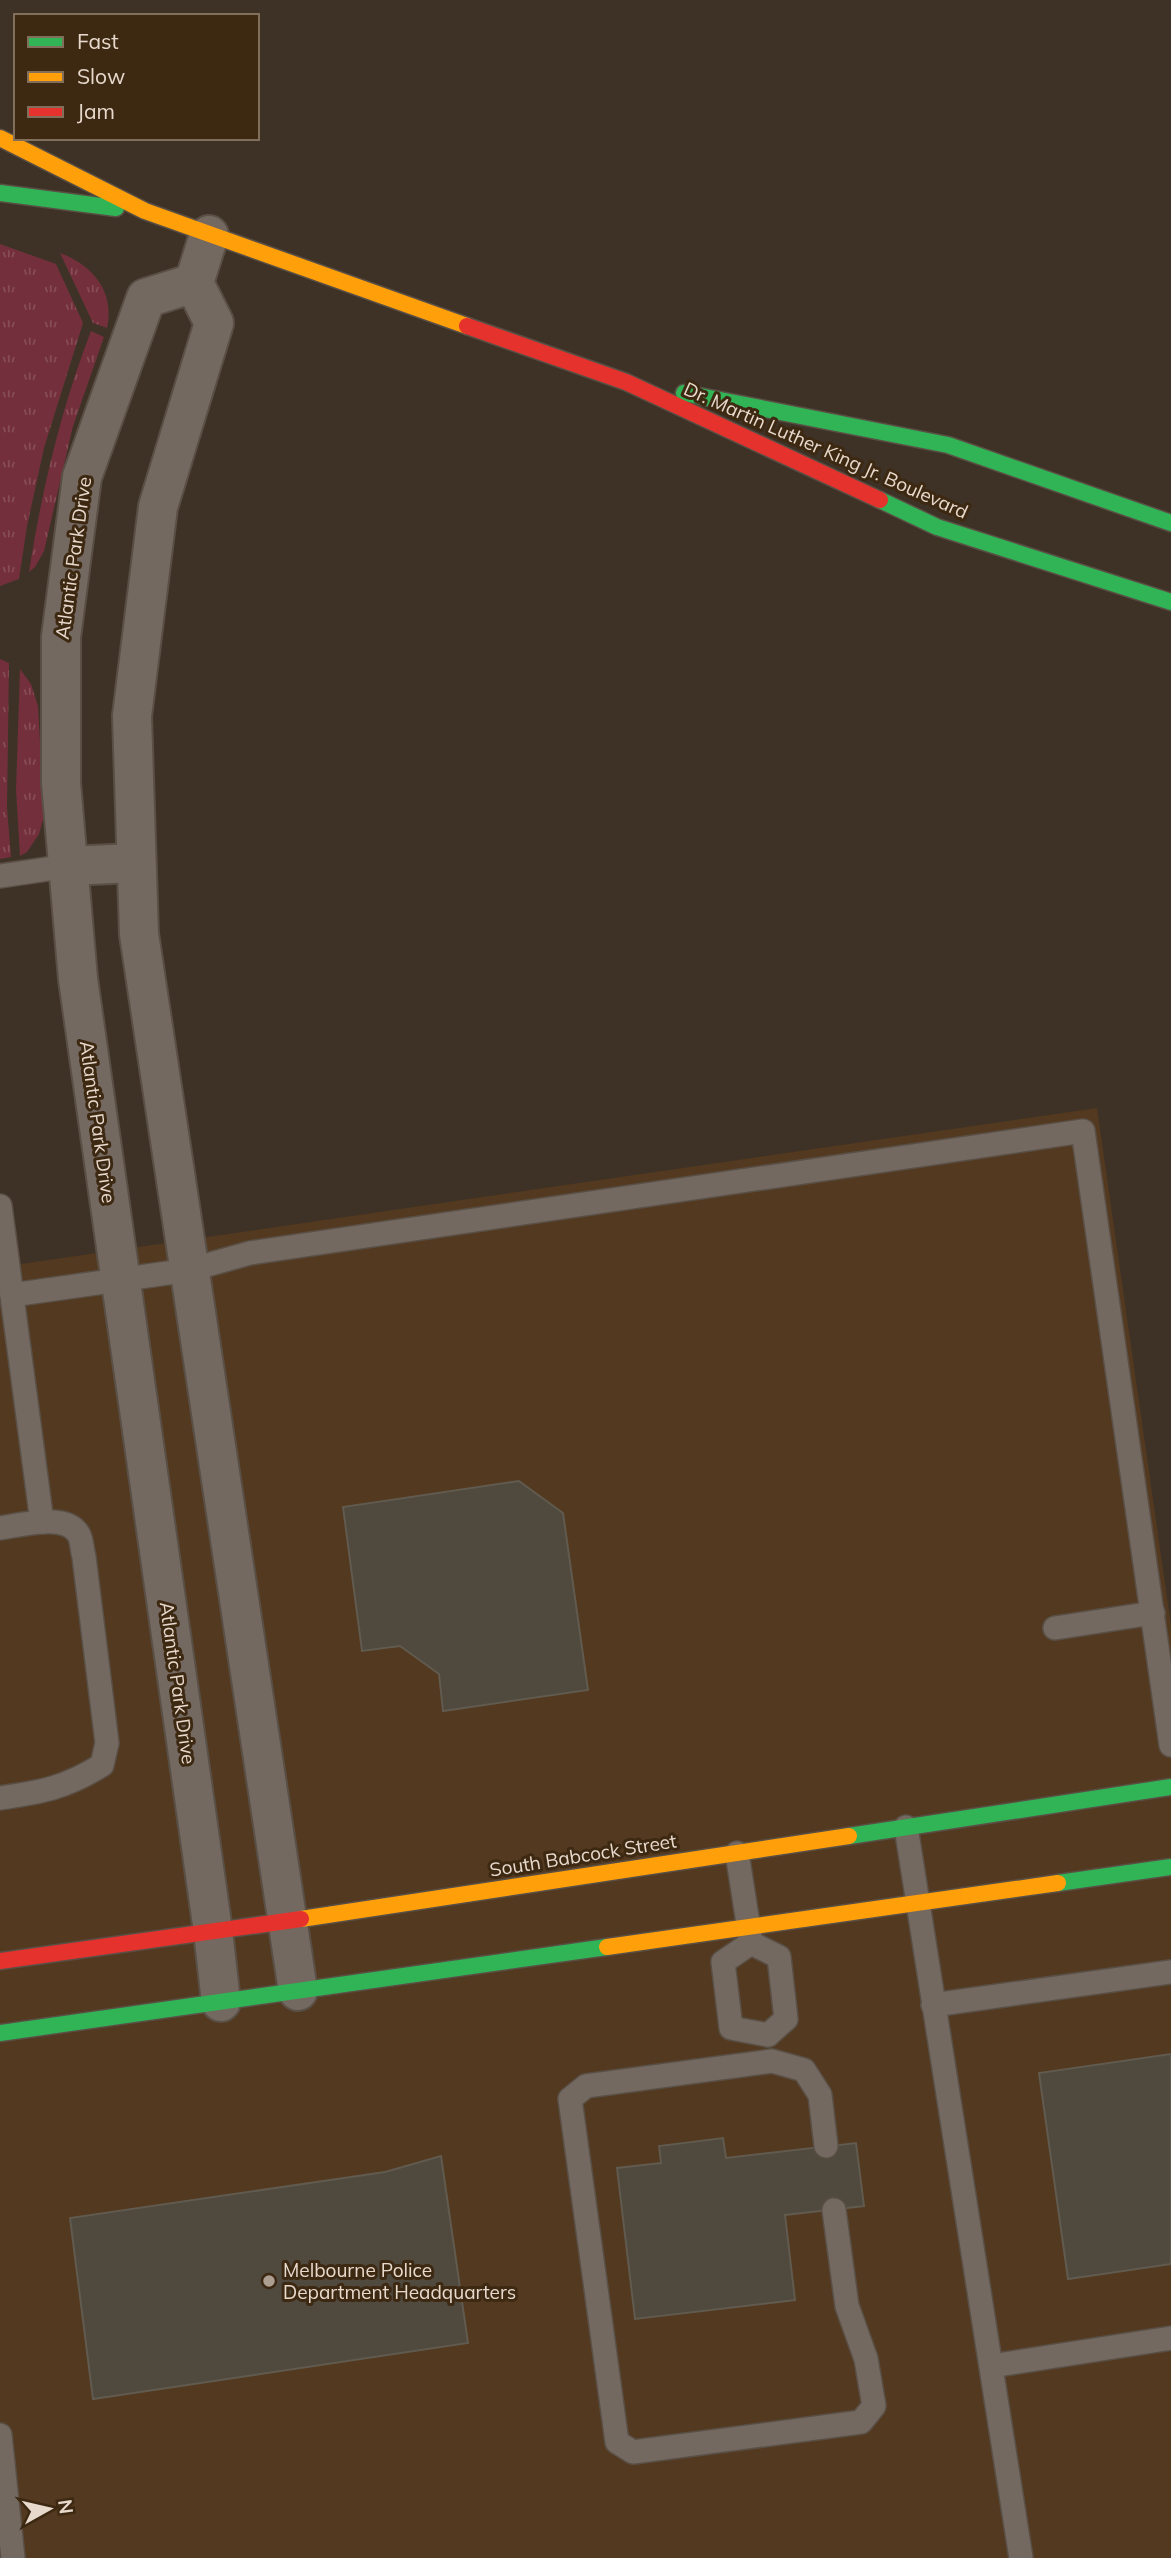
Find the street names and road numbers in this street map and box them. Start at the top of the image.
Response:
street label: Dr. Martin Luther King Jr. Boulevard [680,376,972,524]
street label: Atlantic Park Drive [50,475,96,641]
street label: Atlantic Park Drive [75,1039,121,1205]
street label: Atlantic Park Drive [155,1600,201,1766]
street label: South Babcock Street [488,1828,678,1882]

